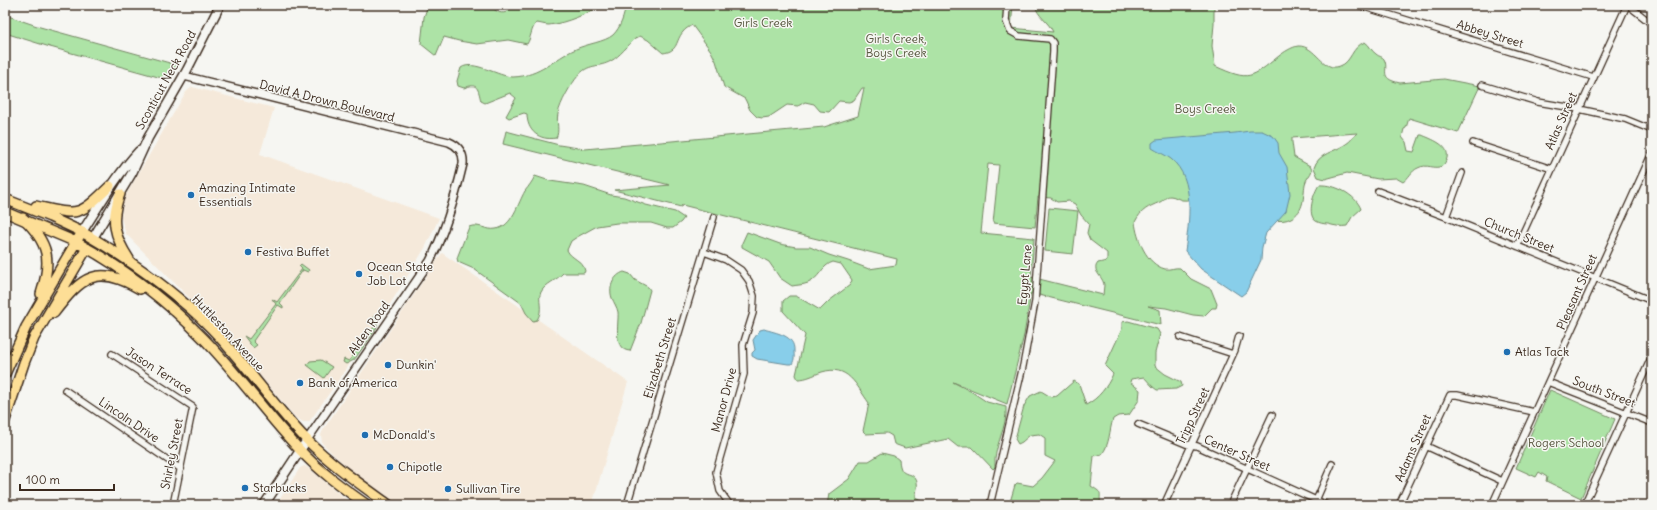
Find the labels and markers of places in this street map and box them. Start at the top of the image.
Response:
place label: Amazing Intimate Essentials [199,180,295,209]
marker: Amazing Intimate Essentials [186,190,196,200]
place label: Festiva Buffet [256,244,329,259]
marker: Festiva Buffet [243,247,253,257]
place label: Ocean State Job Lot [367,259,433,288]
marker: Ocean State Job Lot [354,269,364,279]
place label: Atlas Tack [1515,344,1569,359]
marker: Atlas Tack [1502,347,1512,357]
place label: Dunkin' [396,357,436,372]
marker: Dunkin' [383,360,393,370]
place label: Bank of America [308,375,397,390]
marker: Bank of America [295,378,305,388]
place label: McDonald's [373,427,435,442]
marker: McDonald's [360,430,370,440]
place label: Chipotle [398,459,442,474]
marker: Chipotle [385,462,395,472]
place label: Starbucks [253,480,307,495]
place label: Sullivan Tire [456,481,520,496]
marker: Starbucks [240,483,250,493]
marker: Sullivan Tire [443,484,453,494]

